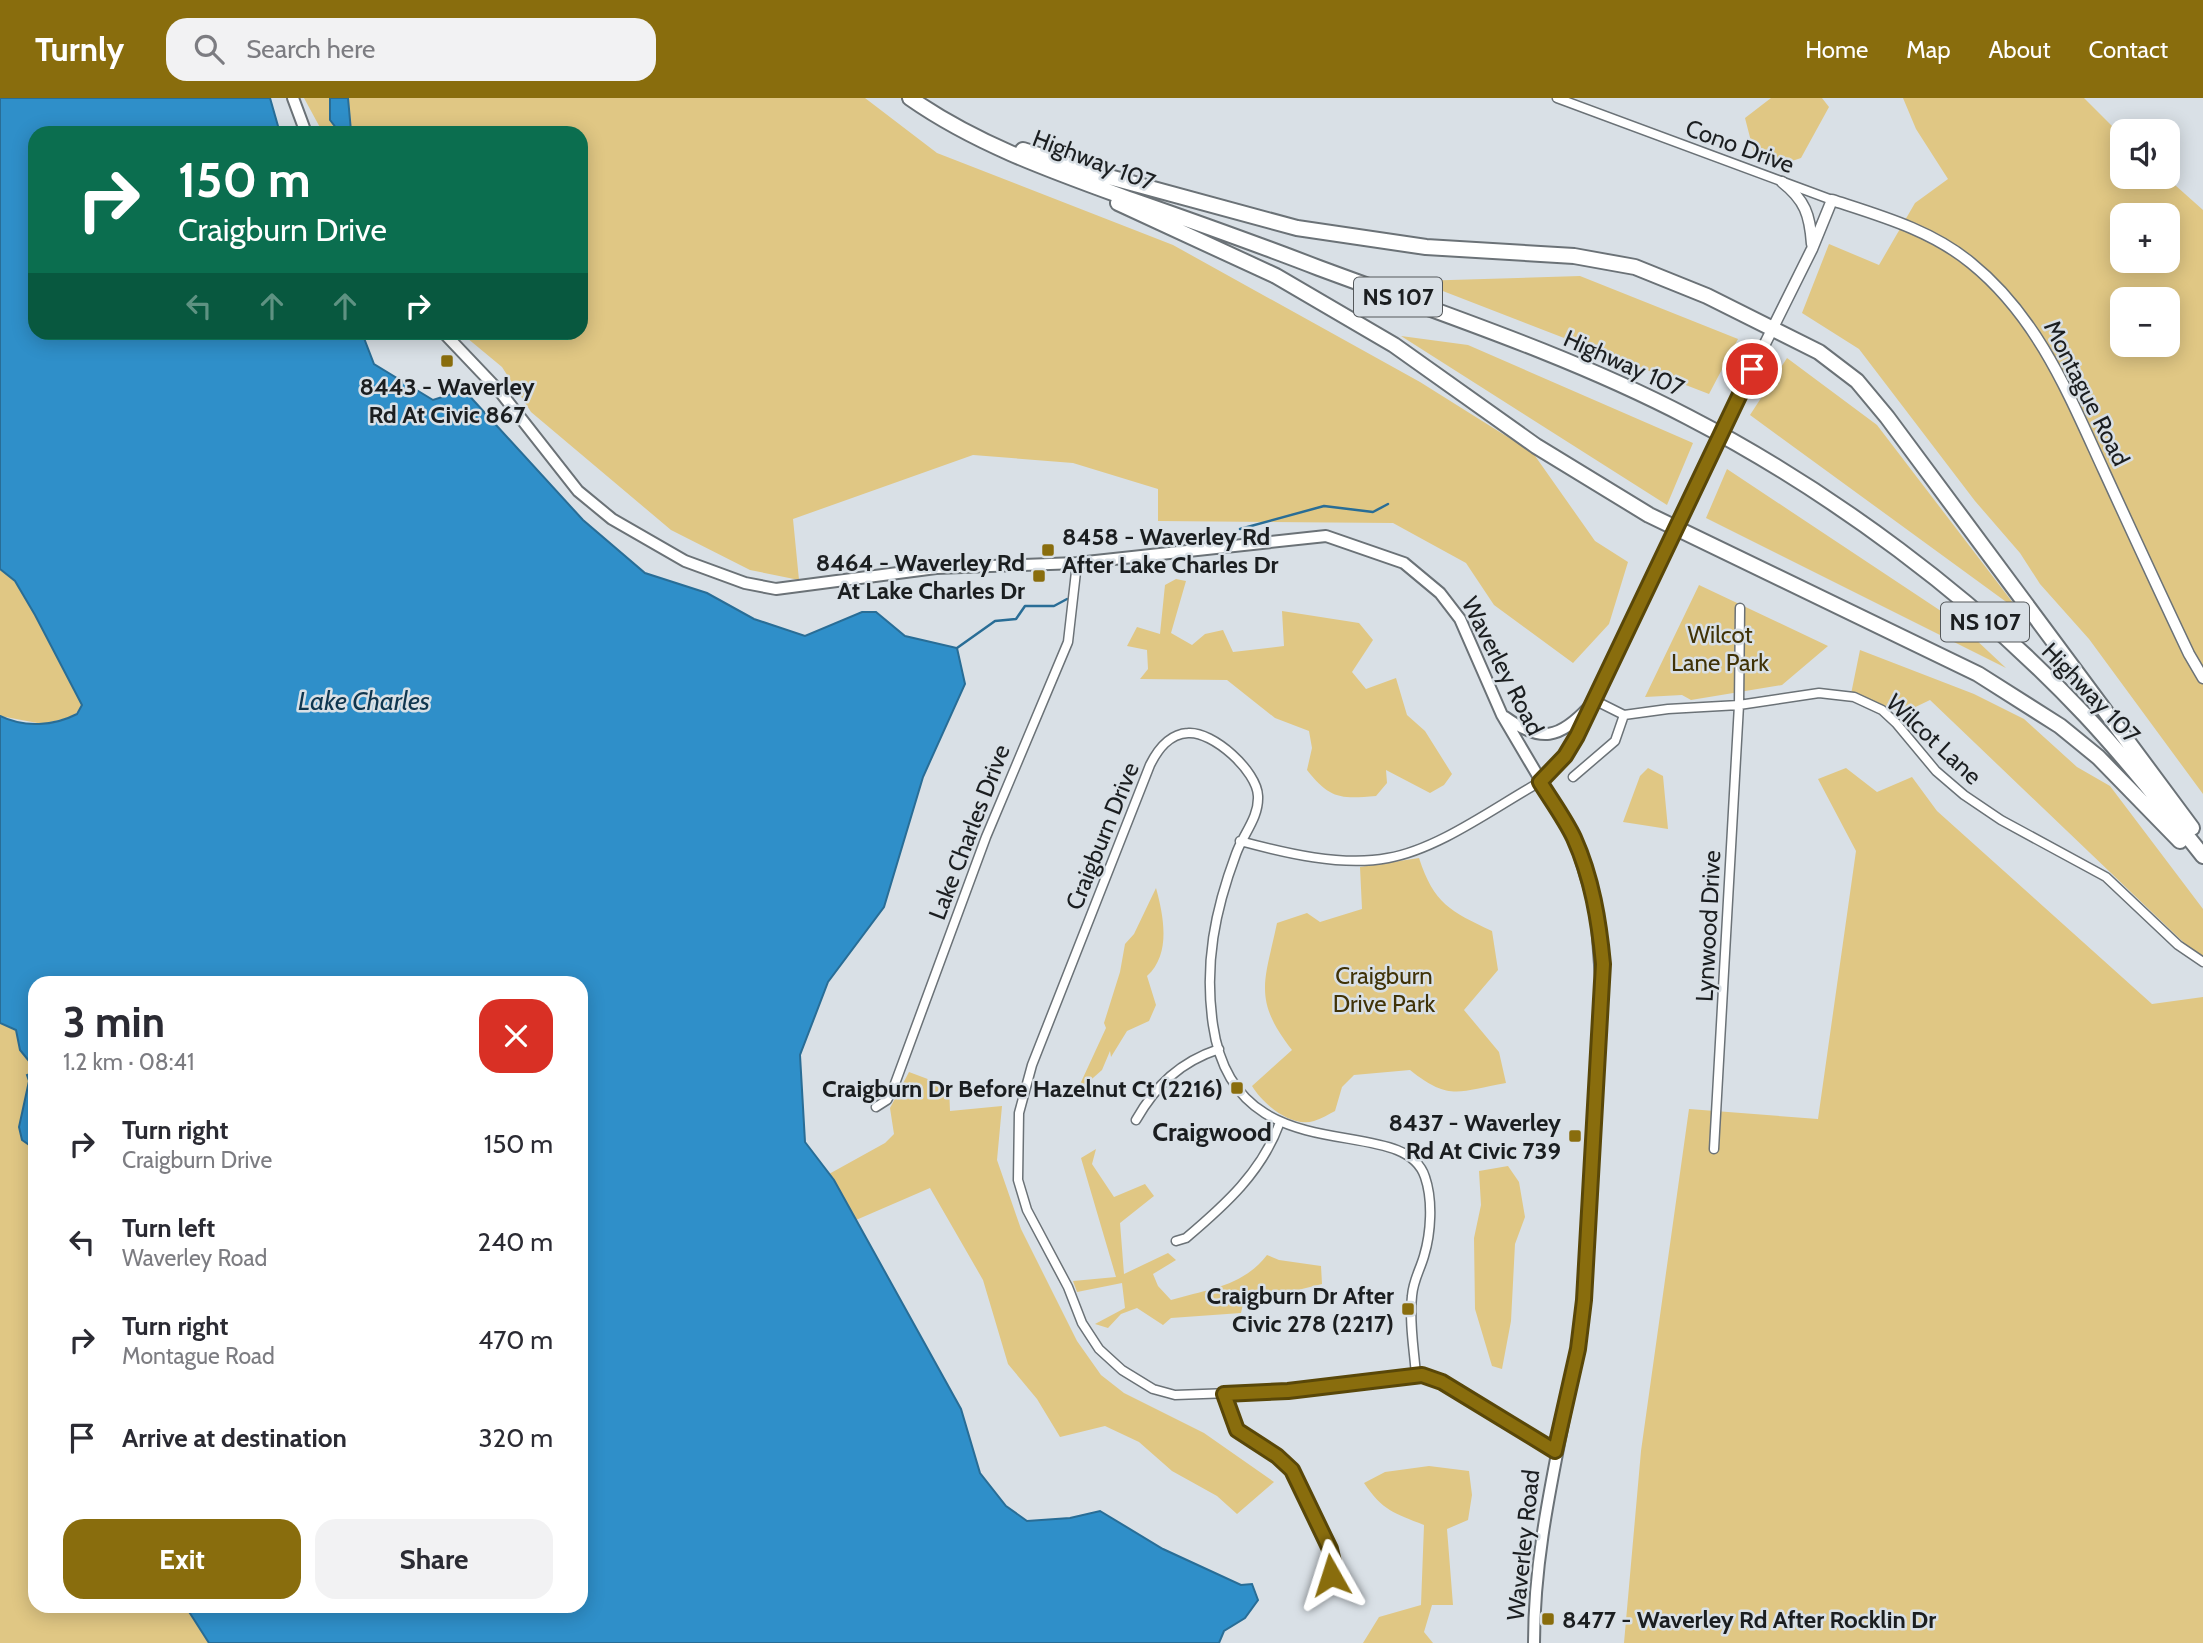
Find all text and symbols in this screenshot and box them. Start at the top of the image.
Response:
search box [166,18,656,81]
text: Turnly [35,29,124,69]
icon: search [190,30,228,68]
text: Search here [246,33,375,65]
text: Home [1805,35,1868,64]
text: Map [1906,35,1951,64]
text: About [1989,35,2051,64]
text: Contact [2089,35,2168,64]
street label: Cono Drive [1682,113,1798,179]
map controls [2110,119,2180,357]
button: sound [2110,119,2180,189]
street label: Highway 107 [1029,123,1159,197]
text: 150 m [178,150,311,209]
icon: right [63,154,154,245]
button: + [2110,203,2180,273]
text: Craigburn Drive [178,210,387,249]
road number: NS 107 [1354,278,1442,316]
icon: left [180,287,218,325]
icon: ahead [253,287,291,325]
icon: ahead [326,287,364,325]
icon: right [399,287,437,325]
button: − [2110,287,2180,357]
street label: Montague Road [2038,315,2136,471]
street label: Highway 107 [1559,324,1689,402]
pin [1722,339,1782,399]
icon: arrive [1733,350,1771,388]
marker: 8443 - Waverley Rd At Civic 867 [439,353,455,369]
place label: 8443 - Waverley Rd At Civic 867 [359,372,535,429]
place label: 8458 - Waverley Rd After Lake Charles Dr [1062,522,1279,579]
marker: 8458 - Waverley Rd After Lake Charles Dr [1040,542,1056,558]
place label: 8464 - Waverley Rd At Lake Charles Dr [816,548,1025,605]
marker: 8464 - Waverley Rd At Lake Charles Dr [1031,568,1047,584]
street label: Waverley Road [1456,592,1550,740]
road number: NS 107 [1941,602,2029,642]
park label: Wilcot Lane Park [1671,620,1769,677]
street label: Highway 107 [2036,637,2146,749]
water label: Lake Charles [298,685,430,717]
street label: Wilcot Lane [1880,688,1988,790]
street label: Lake Charles Drive [922,740,1016,924]
street label: Craigburn Drive [1059,758,1145,914]
street label: Lynwood Drive [1690,849,1726,1003]
park label: Craigburn Drive Park [1333,961,1435,1018]
text: 3 min [63,996,165,1048]
button: close [479,999,553,1073]
text: 1.2 km · 08:41 [63,1048,194,1076]
place label: Craigburn Dr Before Hazelnut Ct (2216) [822,1074,1223,1103]
marker: Craigburn Dr Before Hazelnut Ct (2216) [1229,1080,1245,1096]
place label: 8437 - Waverley Rd At Civic 739 [1389,1108,1561,1165]
text: Turn right [122,1114,228,1146]
district label: Craigwood [1152,1116,1272,1148]
icon: right [63,1125,101,1163]
text: 150 m [484,1128,553,1160]
marker: 8437 - Waverley Rd At Civic 739 [1567,1128,1583,1144]
text: Craigburn Drive [122,1146,272,1174]
text: Turn left [122,1212,215,1244]
icon: left [63,1223,101,1261]
text: 240 m [478,1226,553,1258]
text: Waverley Road [122,1244,267,1272]
place label: Craigburn Dr After Civic 278 (2217) [1207,1281,1394,1338]
marker: Craigburn Dr After Civic 278 (2217) [1400,1301,1416,1317]
text: Turn right [122,1310,228,1342]
icon: right [63,1321,101,1359]
text: 470 m [478,1324,553,1356]
text: Montague Road [122,1342,275,1370]
icon: arrive [63,1419,101,1457]
text: Arrive at destination [122,1422,347,1454]
text: 320 m [479,1422,553,1454]
street label: Waverley Road [1501,1468,1545,1622]
button: Exit [63,1519,301,1599]
button: Share [315,1519,553,1599]
position arrow [1294,1538,1368,1612]
place label: 8477 - Waverley Rd After Rocklin Dr [1562,1605,1936,1634]
marker: 8477 - Waverley Rd After Rocklin Dr [1540,1611,1556,1627]

